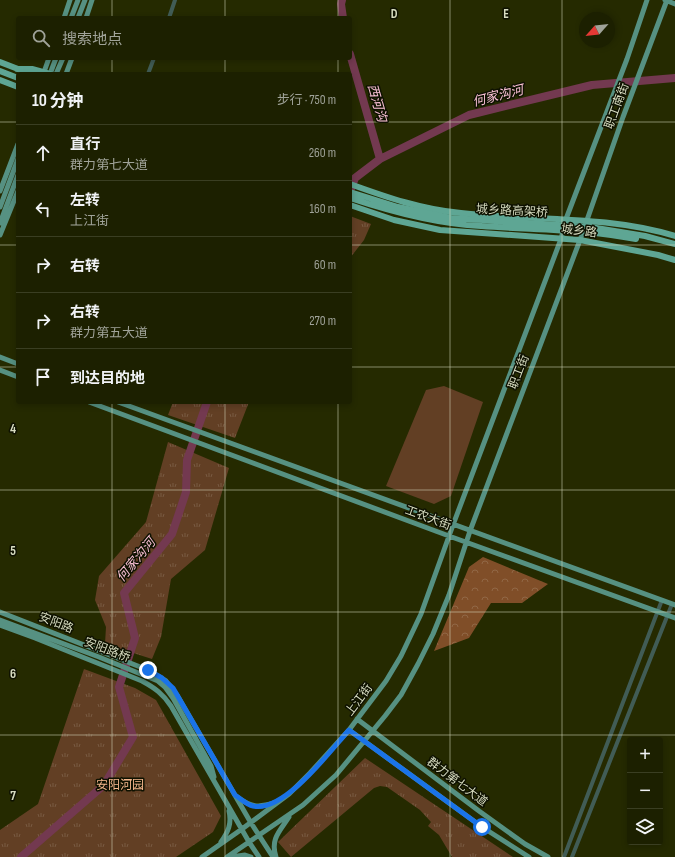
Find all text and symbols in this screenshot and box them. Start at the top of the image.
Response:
text: D [391,6,398,22]
text: E [503,6,509,22]
north arrow [579,12,615,48]
search box [16,16,352,60]
icon: search [30,27,52,49]
text: 搜索地点 [62,30,122,49]
water label: 何家沟河 [471,81,528,110]
street label: 职工南街 [602,81,632,131]
water label: 西河沟 [364,82,391,126]
text: 10 分钟 [32,91,83,111]
text: 步行 · 750 m [277,92,336,108]
text: 直行 [70,135,100,154]
icon: ahead [32,142,54,164]
text: 260 m [309,145,336,161]
text: 群力第七大道 [70,157,148,173]
text: 左转 [70,191,100,210]
icon: left [32,198,54,220]
text: 160 m [310,201,336,217]
street label: 城乡路高架桥 [476,202,548,220]
text: 上江街 [70,213,109,229]
street label: 城乡路 [560,221,598,241]
icon: right [32,254,54,276]
text: 右转 [70,257,100,276]
text: 60 m [314,257,336,273]
text: 右转 [70,303,100,322]
icon: right [32,310,54,332]
text: 270 m [309,313,336,329]
text: 群力第五大道 [70,325,148,341]
street label: 职工街 [506,353,532,391]
icon: arrive [32,366,54,388]
text: 到达目的地 [70,369,145,388]
text: 4 [10,421,16,437]
street label: 工农大街 [403,503,453,533]
water label: 何家沟河 [113,533,161,585]
text: 5 [10,543,16,559]
street label: 安阳路 [37,610,75,636]
street label: 安阳路桥 [82,634,132,666]
route end [139,661,157,679]
text: 6 [10,666,16,682]
street label: 上江街 [342,681,376,719]
map controls [627,737,663,845]
button: + [627,737,663,773]
street label: 群力第七大道 [424,754,490,810]
button: − [627,773,663,809]
park label: 安阳河园 [96,778,144,793]
text: 7 [10,788,16,804]
button: layers [627,809,663,845]
route start [473,818,491,836]

